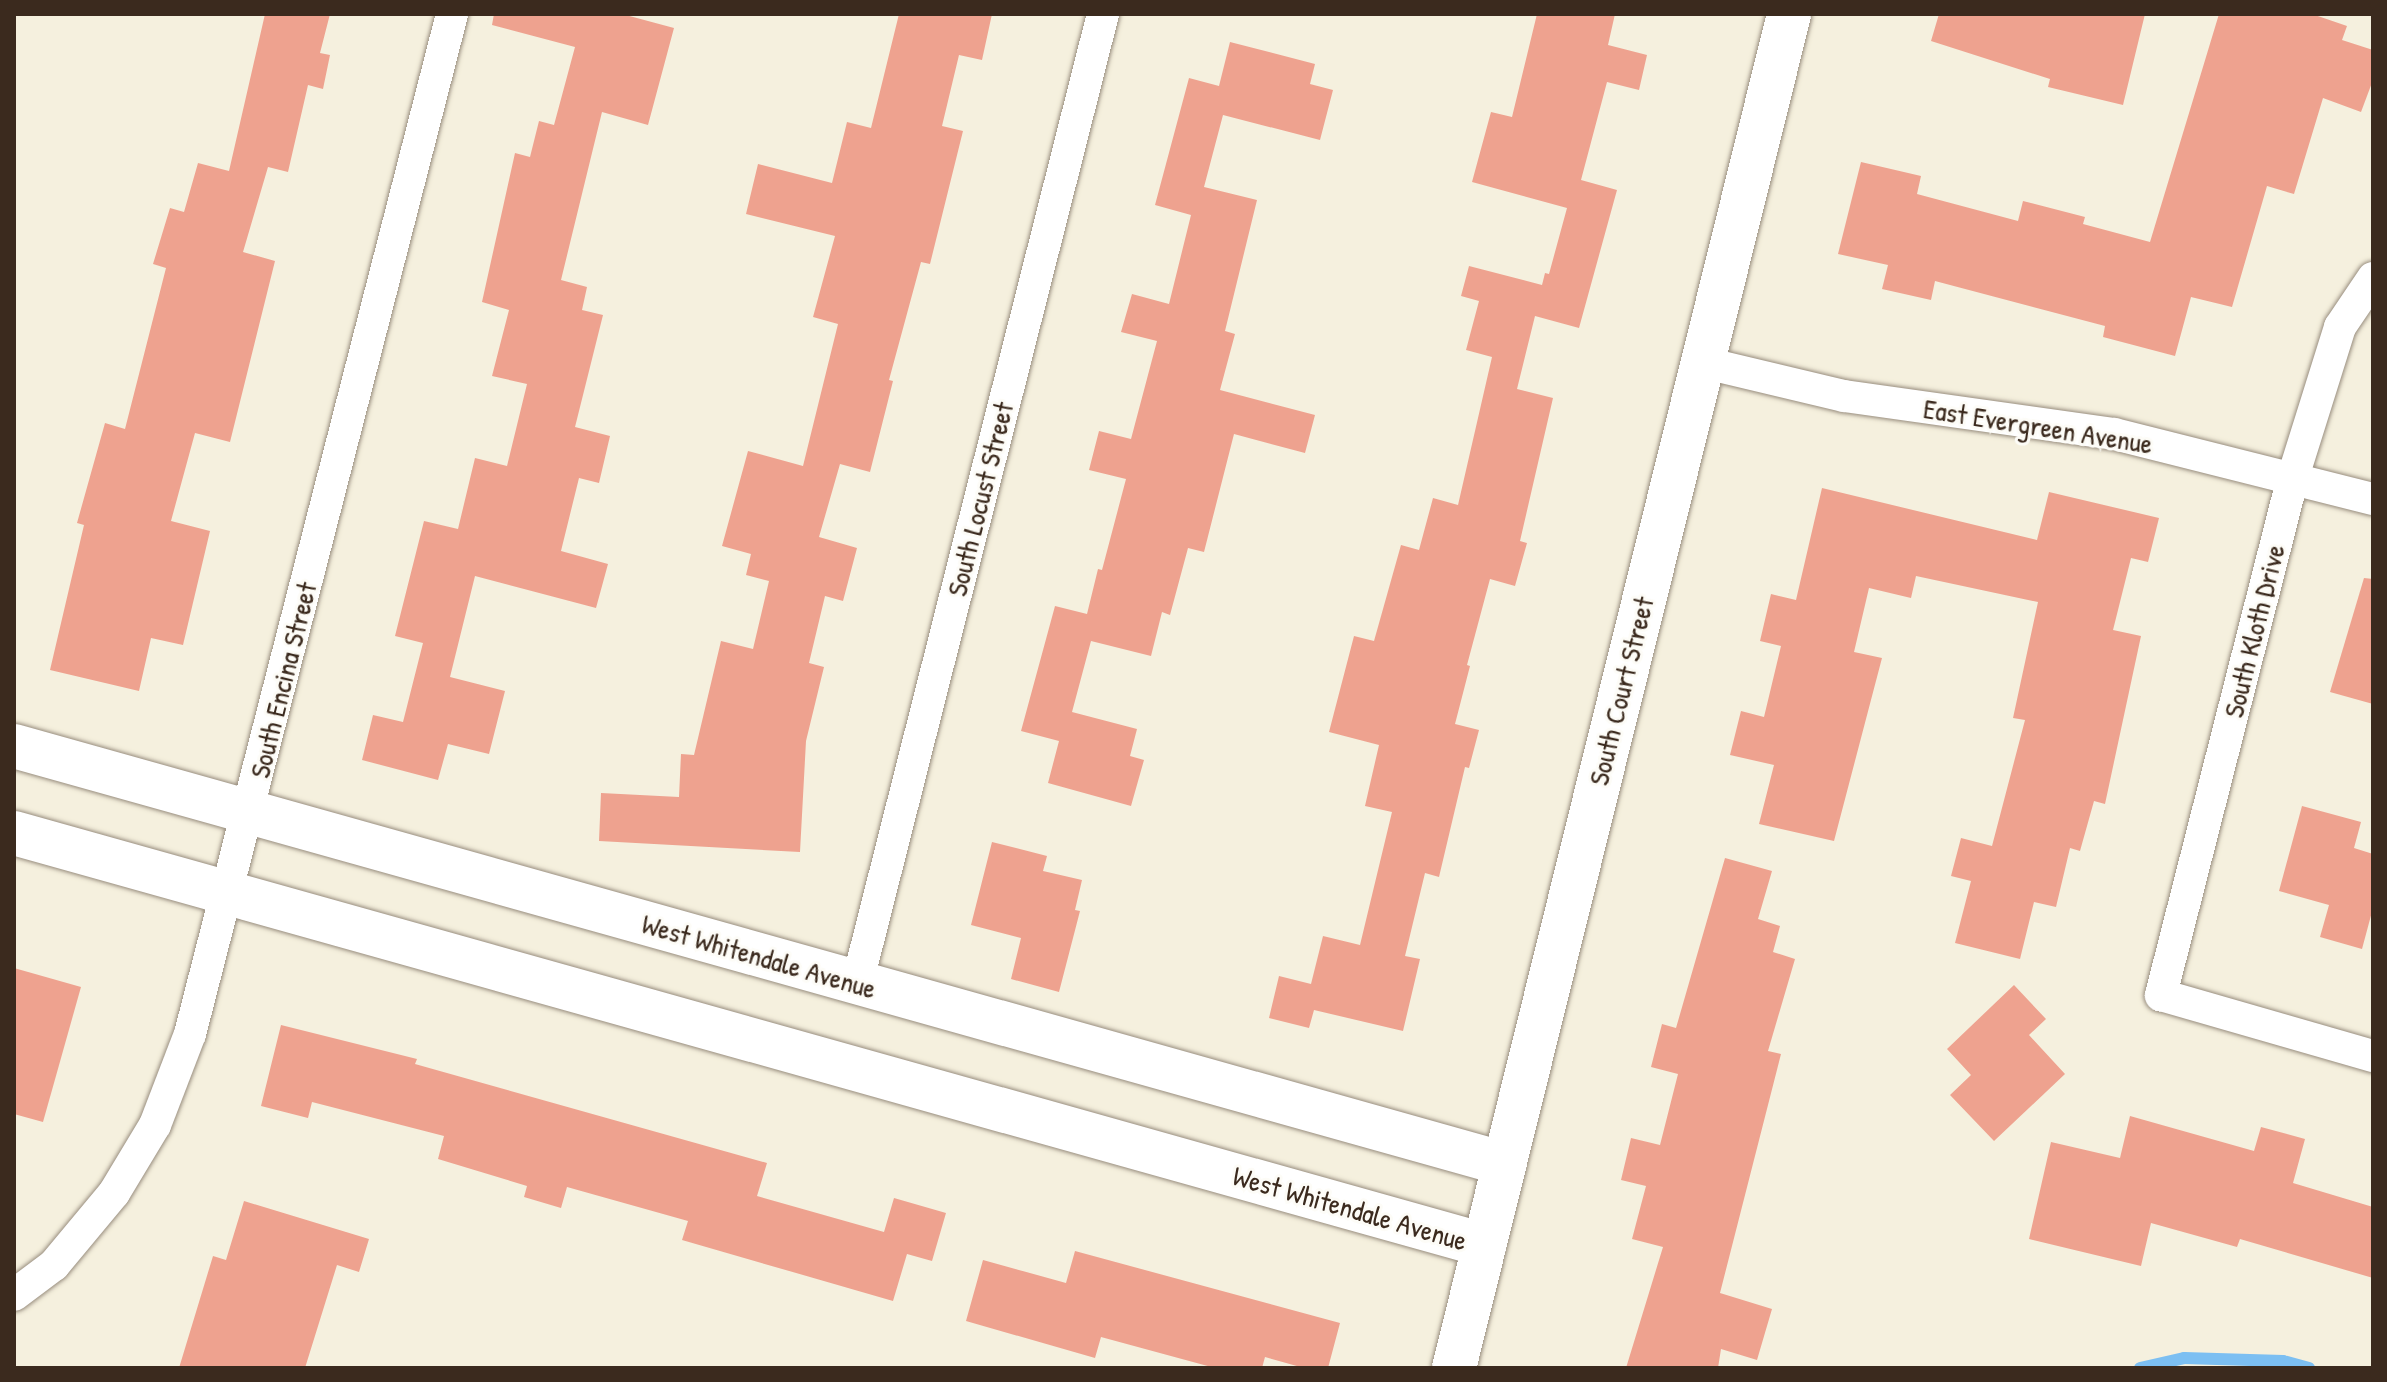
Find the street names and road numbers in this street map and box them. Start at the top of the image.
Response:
street label: East Evergreen Avenue [1921,391,2155,461]
street label: South Locust Street [940,398,1020,600]
street label: South Kloth Drive [2216,541,2292,721]
street label: South Encina Street [242,579,324,781]
street label: South Court Street [1581,593,1661,789]
street label: West Whitendale Avenue [638,907,880,1005]
street label: West Whitendale Avenue [1229,1159,1471,1257]

